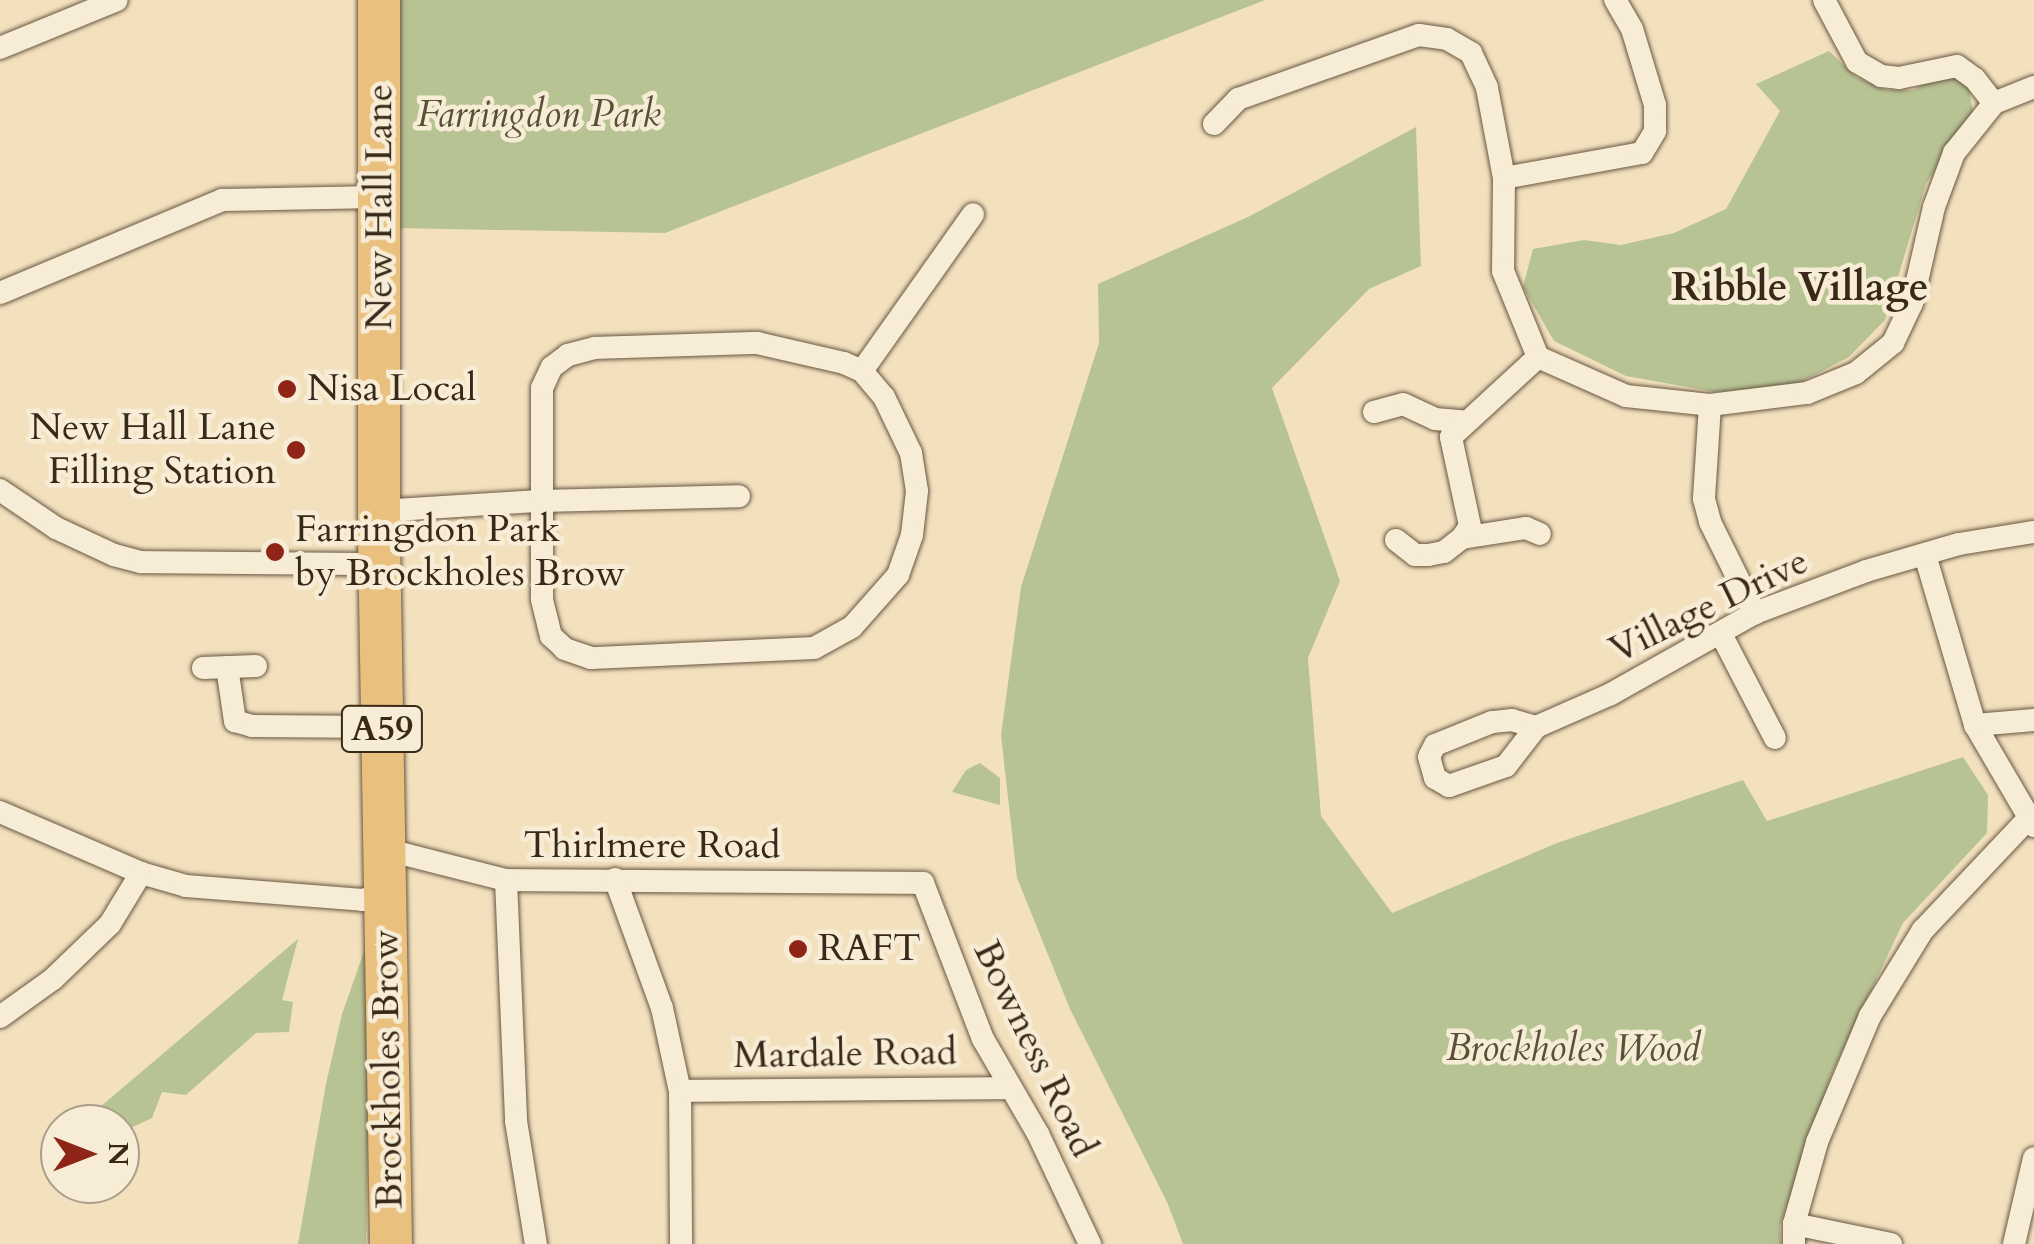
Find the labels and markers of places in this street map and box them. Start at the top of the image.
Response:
place label: Nisa Local [307,366,476,412]
marker: Nisa Local [276,378,298,400]
place label: New Hall Lane Filling Station [30,405,276,494]
marker: New Hall Lane Filling Station [285,439,307,461]
place label: Farringdon Park by Brockholes Brow [295,507,625,596]
marker: Farringdon Park by Brockholes Brow [264,541,286,563]
place label: RAFT [818,926,921,972]
marker: RAFT [787,938,809,960]

